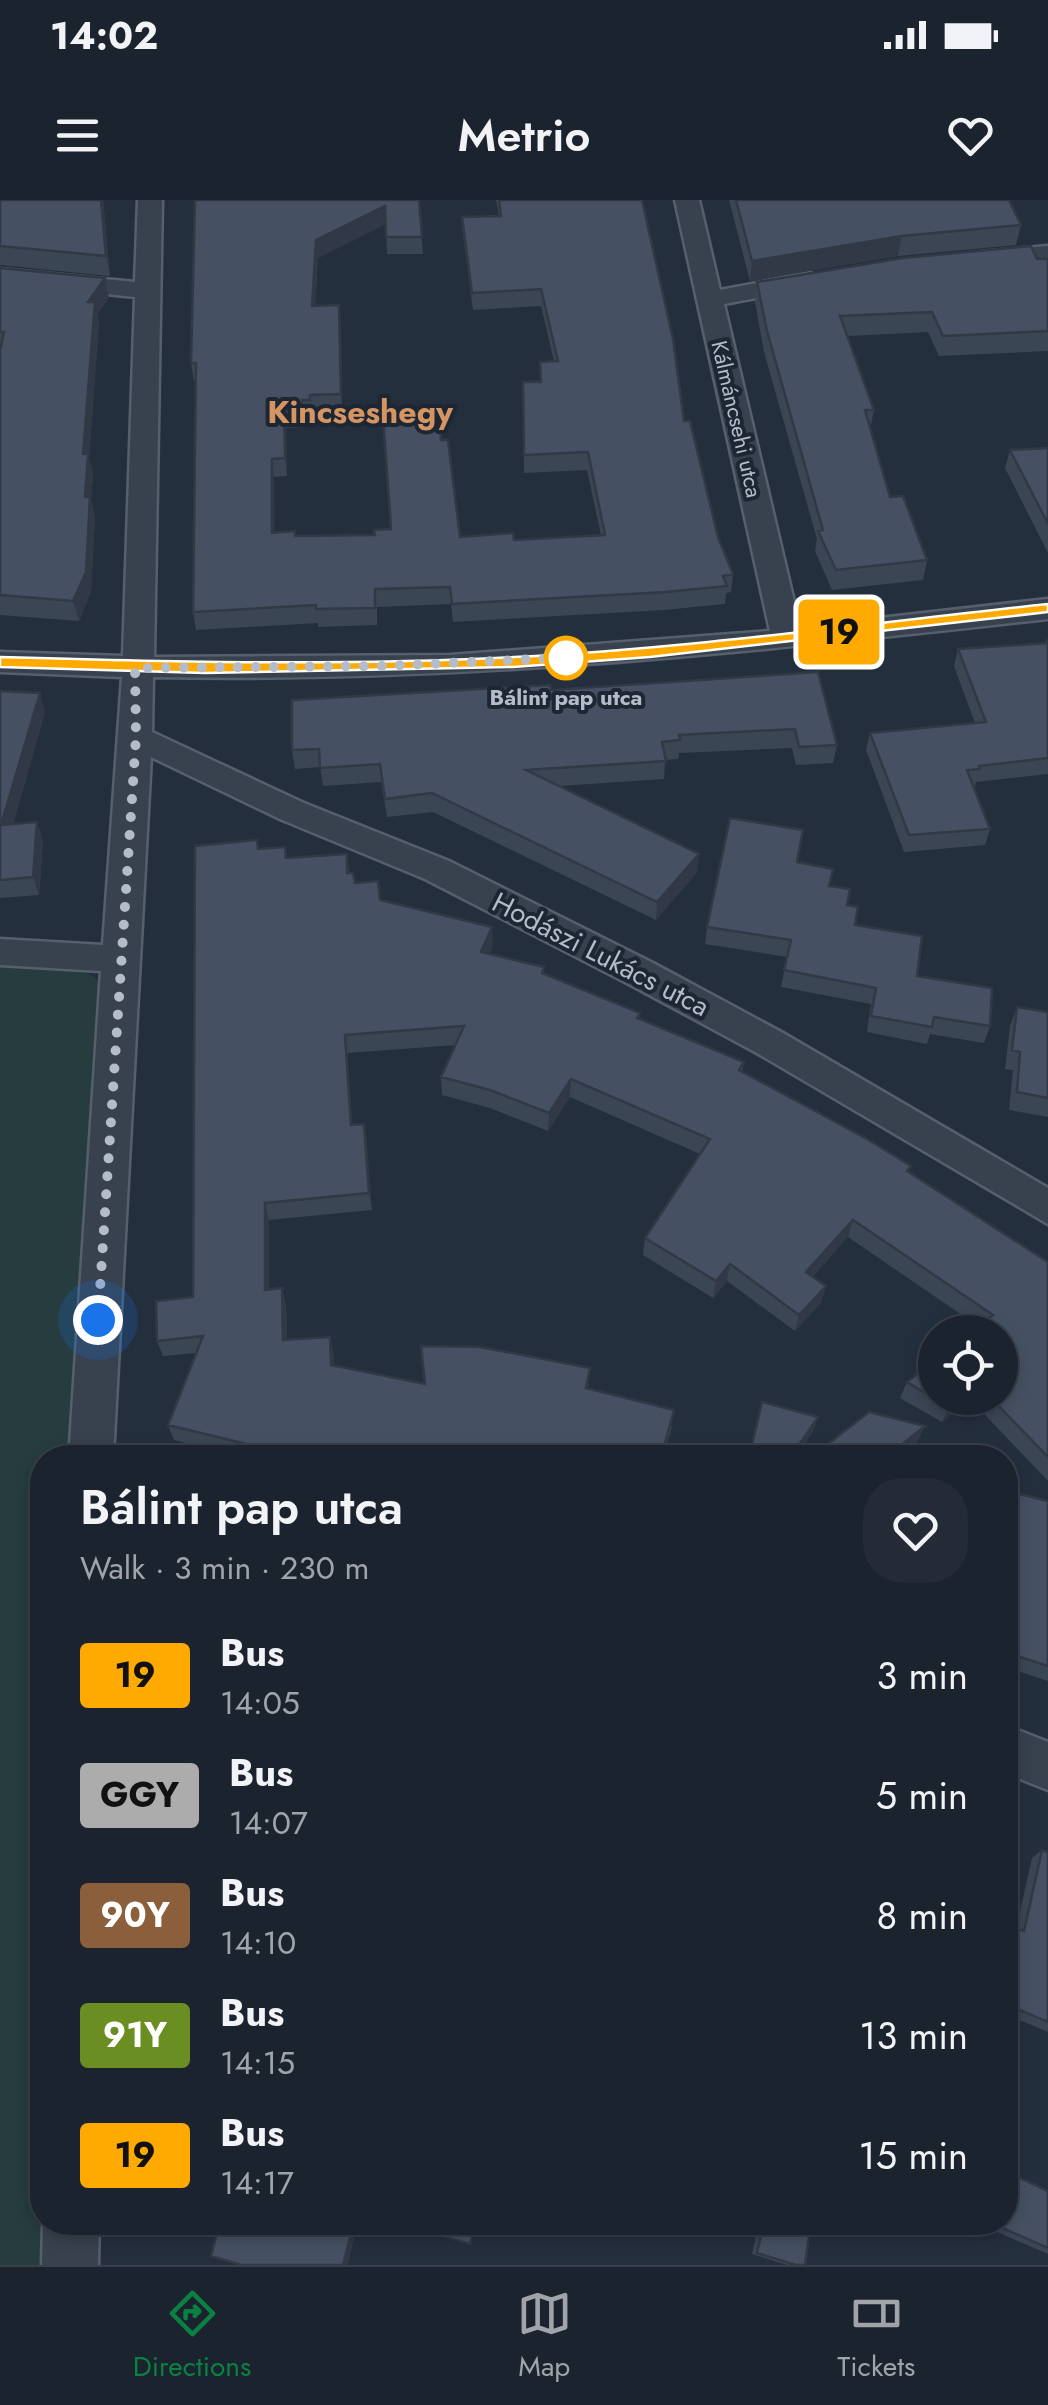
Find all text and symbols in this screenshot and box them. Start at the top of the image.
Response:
text: 14:02 [50,8,158,63]
text: Metrio [458,103,590,168]
icon: menu [50,108,105,163]
icon: heart [943,108,998,163]
street label: Kálmáncsehi utca [703,337,771,501]
district label: Kincseshegy [267,389,453,435]
line badge: 19 [794,600,884,664]
text: 19 [818,607,860,657]
marker: Bálint pap utca [545,637,587,679]
place label: Bálint pap utca [490,681,642,713]
street label: Hodászi Lukács utca [485,882,716,1027]
your location [73,1295,123,1345]
map controls [918,1315,1018,1415]
button: locate [918,1315,1018,1415]
text: Bálint pap utca [80,1473,403,1542]
button: heart [863,1478,968,1583]
text: Walk · 3 min · 230 m [80,1545,370,1591]
text: Bus [220,1625,284,1680]
text: 3 min [876,1648,968,1703]
text: 19 [114,1650,156,1700]
text: 14:05 [220,1680,300,1726]
text: Bus [229,1745,293,1800]
text: 5 min [876,1768,968,1823]
text: GGY [100,1770,179,1820]
text: 14:07 [229,1800,308,1846]
text: Bus [220,1865,284,1920]
text: 8 min [876,1888,968,1943]
text: 90Y [100,1890,170,1940]
text: 14:10 [220,1920,296,1966]
text: Bus [220,1985,284,2040]
text: 13 min [859,2008,968,2063]
text: 91Y [103,2010,167,2060]
text: 14:15 [220,2040,295,2086]
text: Bus [220,2105,284,2160]
text: 15 min [859,2128,968,2183]
text: 19 [114,2130,156,2180]
text: 14:17 [220,2160,294,2206]
tab: Directions [133,2286,251,2387]
tab: Map [517,2286,572,2387]
tab: Tickets [837,2286,915,2387]

